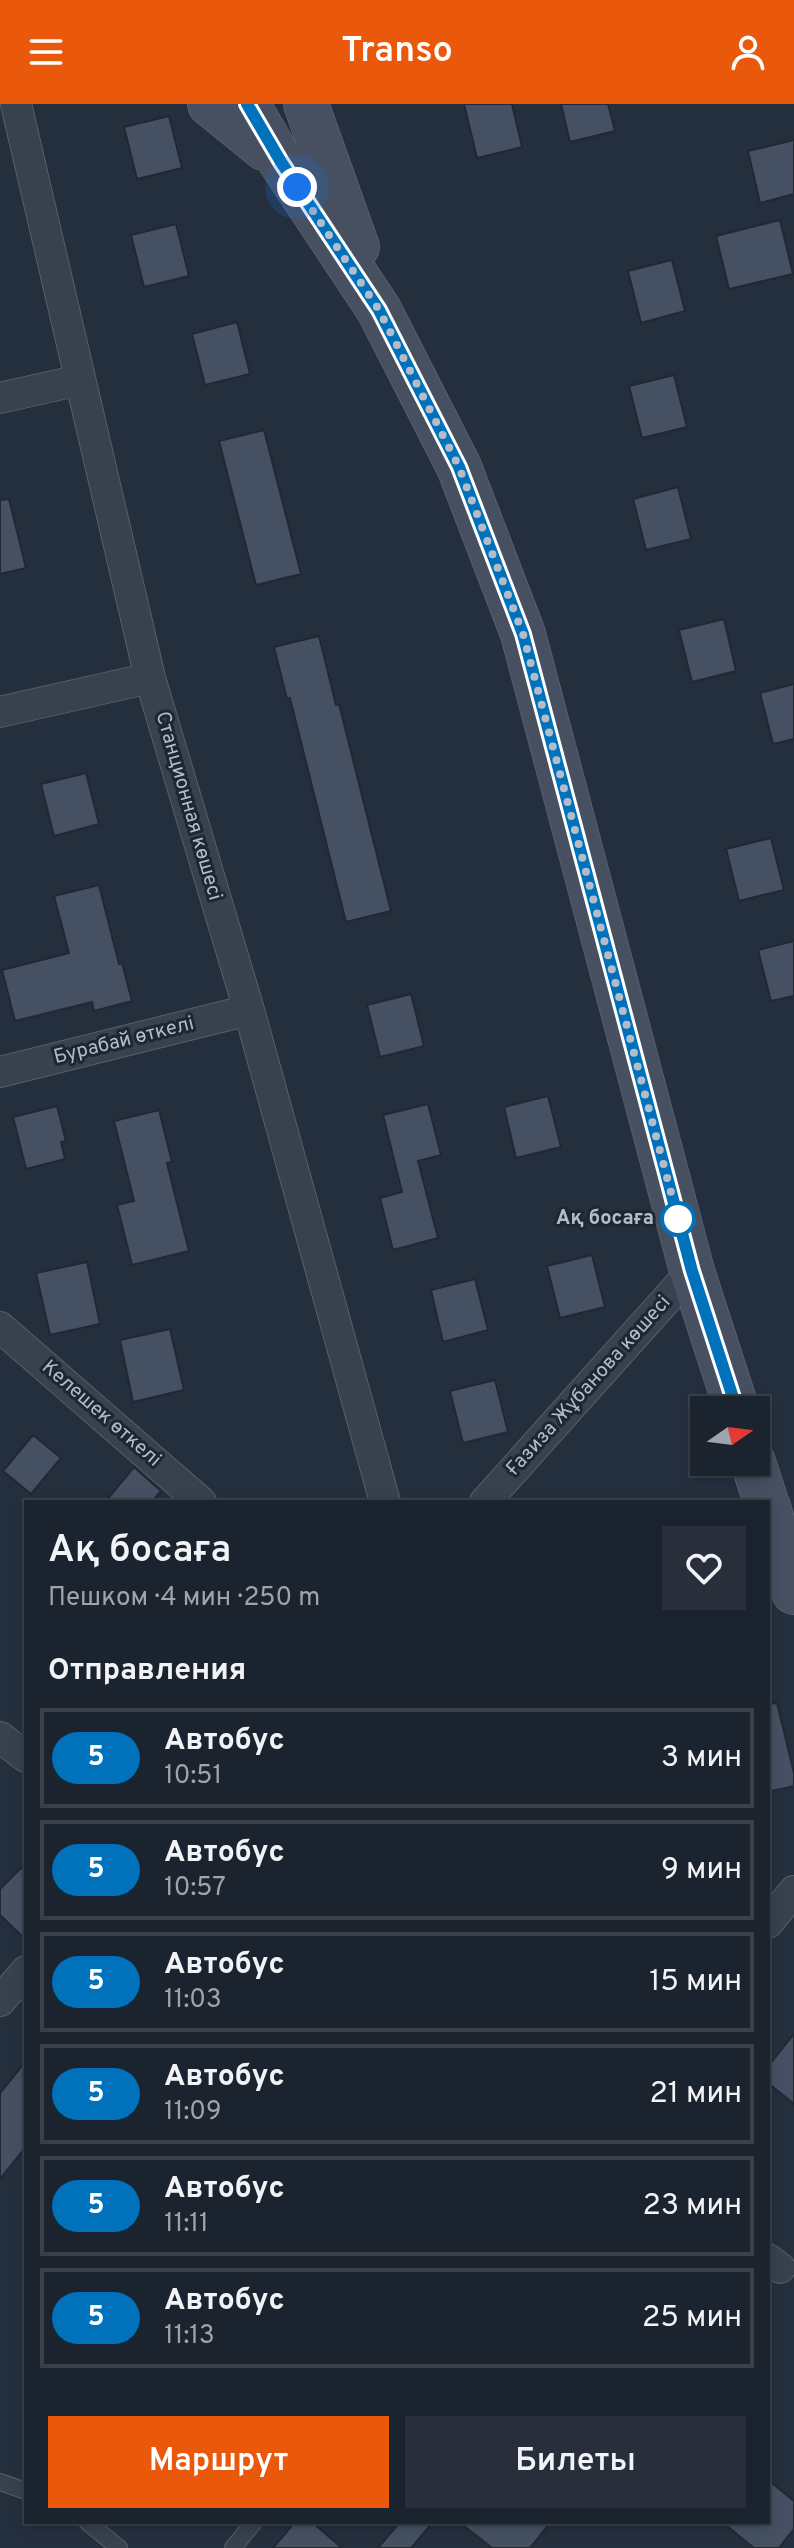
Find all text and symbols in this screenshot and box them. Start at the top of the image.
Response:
text: Transo [341,29,453,75]
icon: menu [24,30,68,74]
icon: person [726,30,770,74]
your location [277,167,317,207]
street label: Станционная көшесі [149,708,227,904]
street label: Бурабай өткелі [51,1011,197,1071]
marker: Ақ босаға [661,1202,695,1236]
place label: Ақ босаға [556,1206,654,1232]
street label: Ғазиза Жұбанова көшесі [501,1290,677,1482]
street label: Келешек өткелі [36,1355,166,1473]
north arrow [690,1396,770,1476]
map controls [690,1396,770,1476]
button: heart [662,1526,746,1610]
text: Ақ босаға [48,1527,231,1576]
text: Пешком · 4 мин · 250 m [48,1582,320,1615]
text: Отправления [48,1653,246,1690]
text: Автобус [164,1723,285,1760]
text: 5 [87,1740,105,1776]
text: 3 мин [661,1740,742,1777]
text: 10:51 [164,1760,222,1793]
text: Автобус [164,1835,285,1872]
text: 5 [87,1852,105,1888]
text: 9 мин [661,1852,742,1889]
text: 10:57 [164,1872,226,1905]
text: Автобус [164,1947,285,1984]
text: 5 [87,1964,105,2000]
text: 15 мин [649,1964,742,2001]
text: 11:03 [164,1984,222,2017]
text: Автобус [164,2059,285,2096]
text: 5 [87,2076,105,2112]
text: 21 мин [649,2076,742,2113]
text: 11:09 [164,2096,221,2129]
text: Автобус [164,2171,285,2208]
text: 5 [87,2188,105,2224]
text: 23 мин [643,2188,742,2225]
text: 11:11 [164,2208,209,2241]
text: Автобус [164,2283,285,2320]
text: 5 [87,2300,105,2336]
text: 25 мин [642,2300,742,2337]
text: 11:13 [164,2320,215,2353]
button: Маршрут [48,2416,389,2508]
button: Билеты [405,2416,746,2508]

